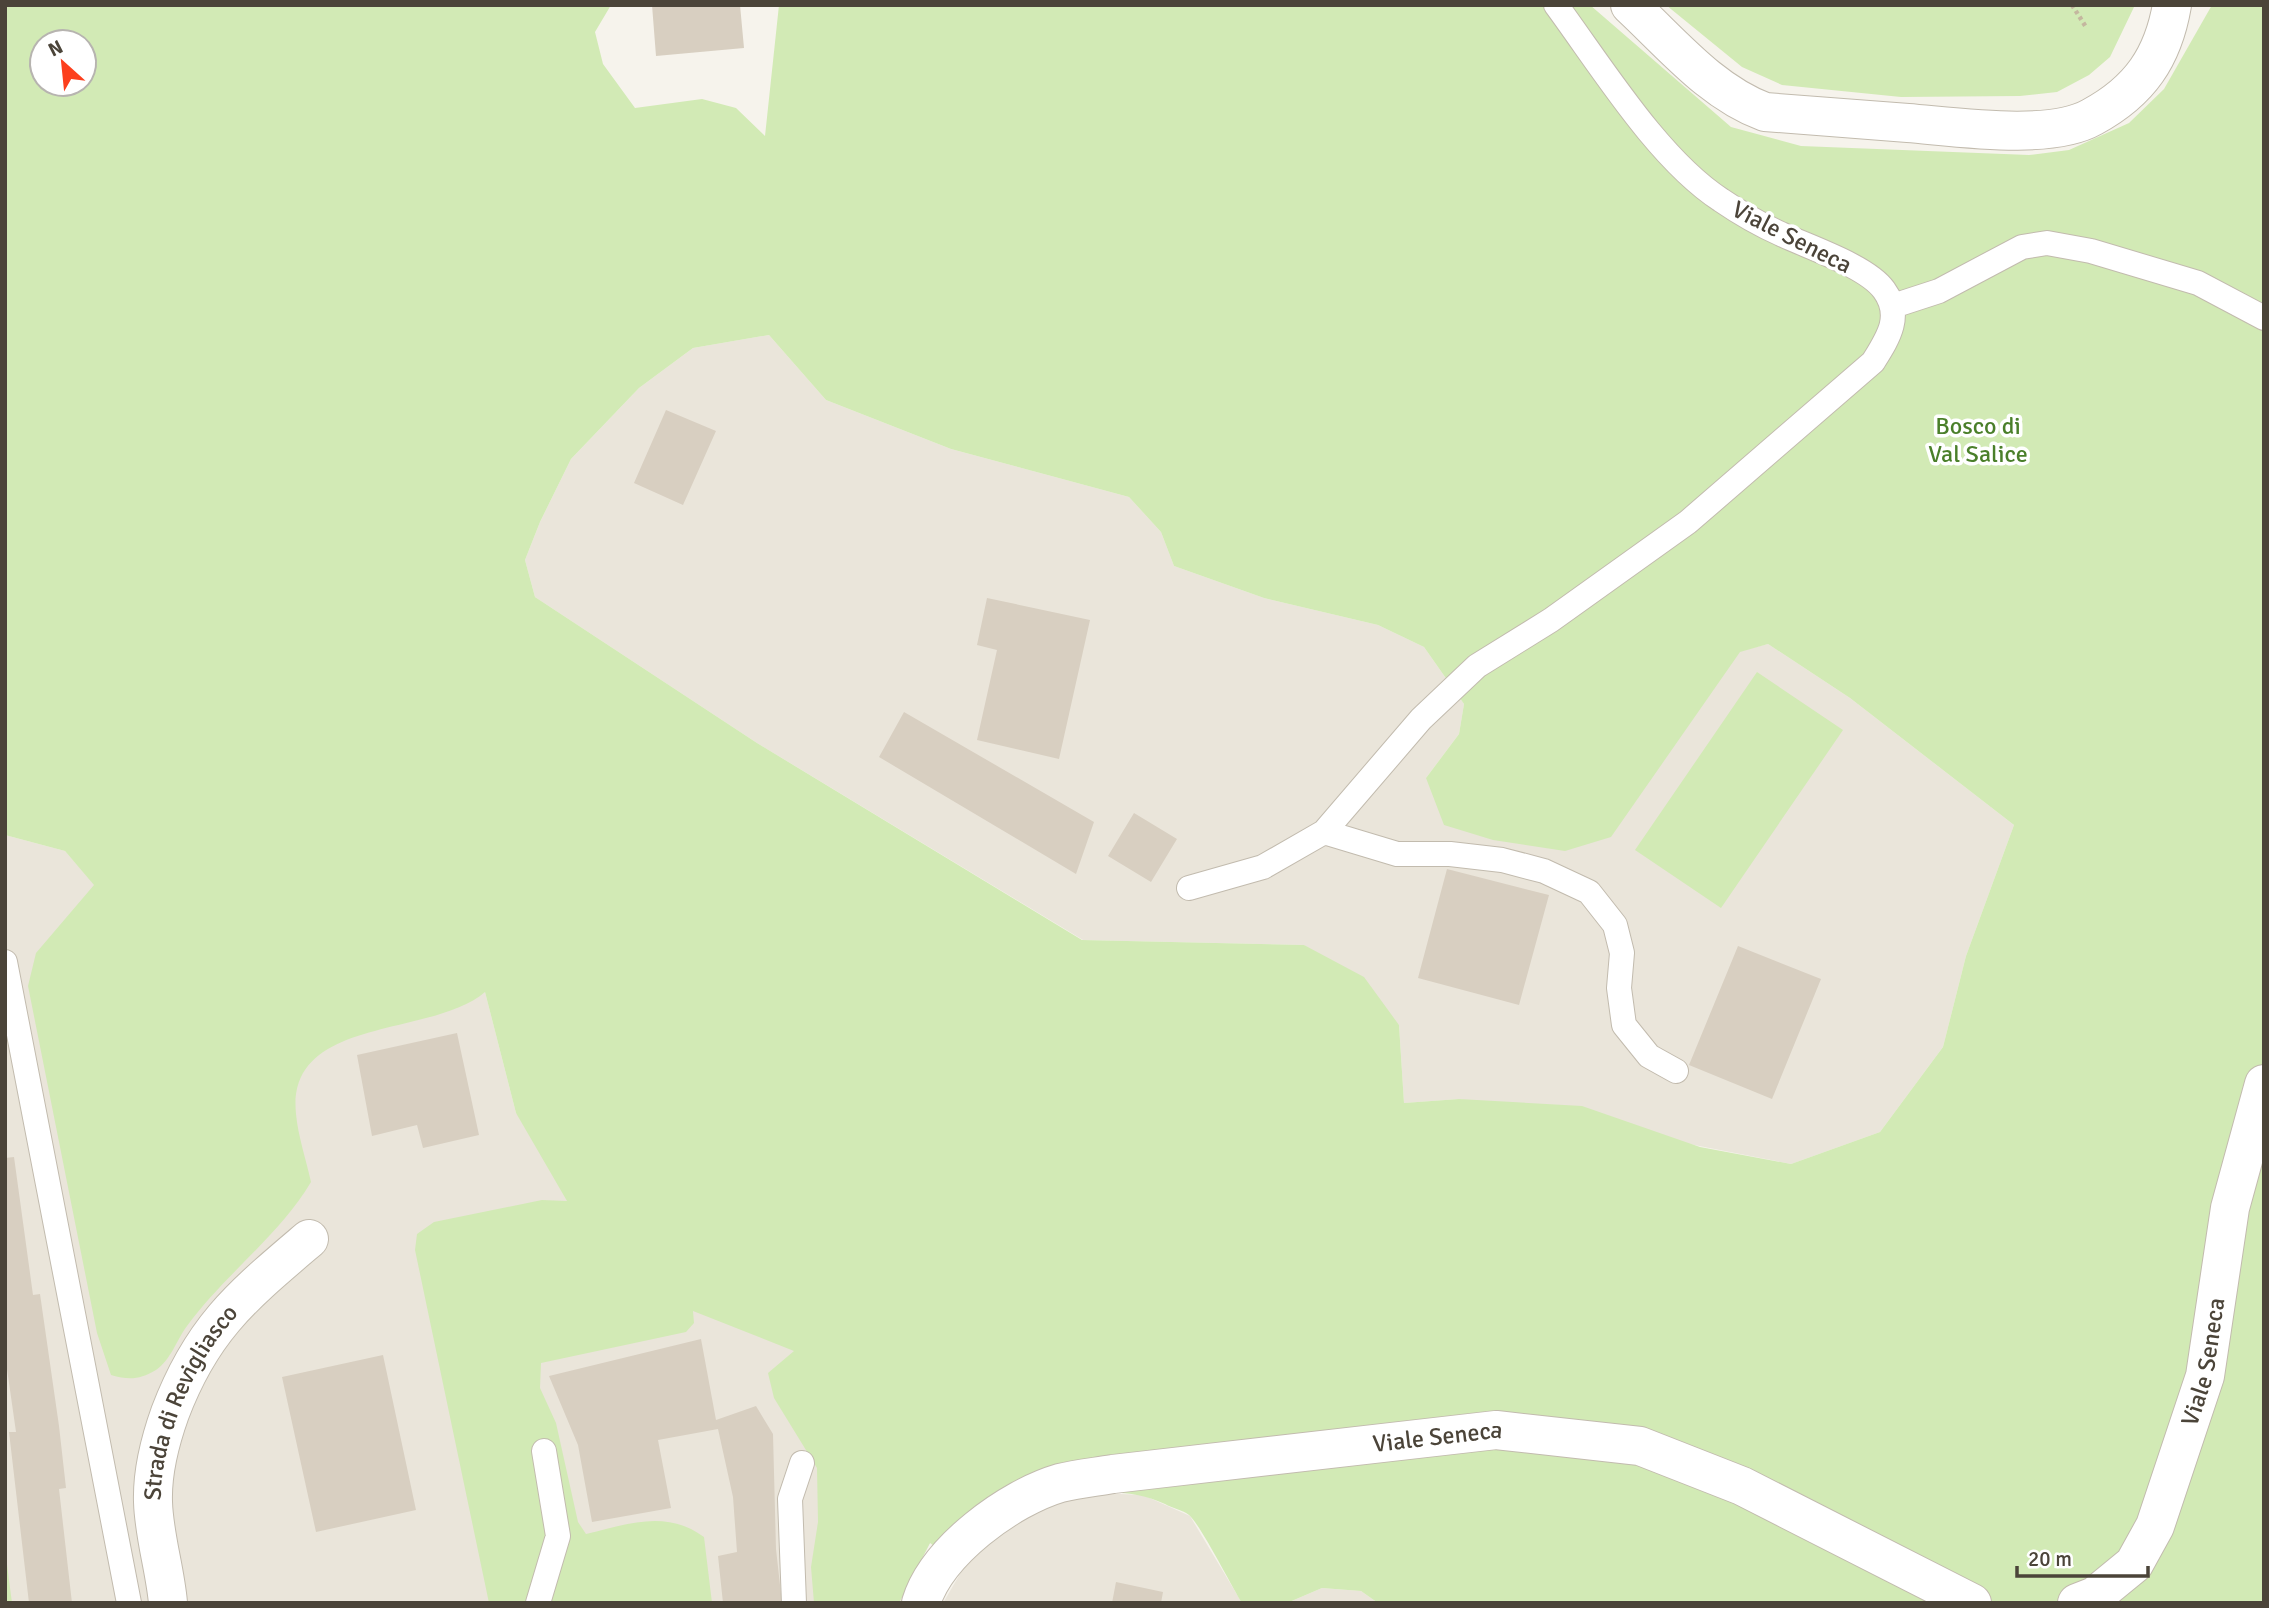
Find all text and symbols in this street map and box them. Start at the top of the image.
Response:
north arrow [28,28,98,98]
text: N [44,35,67,62]
street label: Viale Seneca [1727,194,1857,280]
park label: Bosco di Val Salice [1928,411,2028,469]
street label: Viale Seneca [2174,1296,2231,1430]
street label: Strada di Revigliasco [138,1298,244,1501]
street label: Viale Seneca [1371,1414,1504,1459]
scale bar [2017,1534,2148,1578]
text: 20 m [2028,1546,2072,1572]

